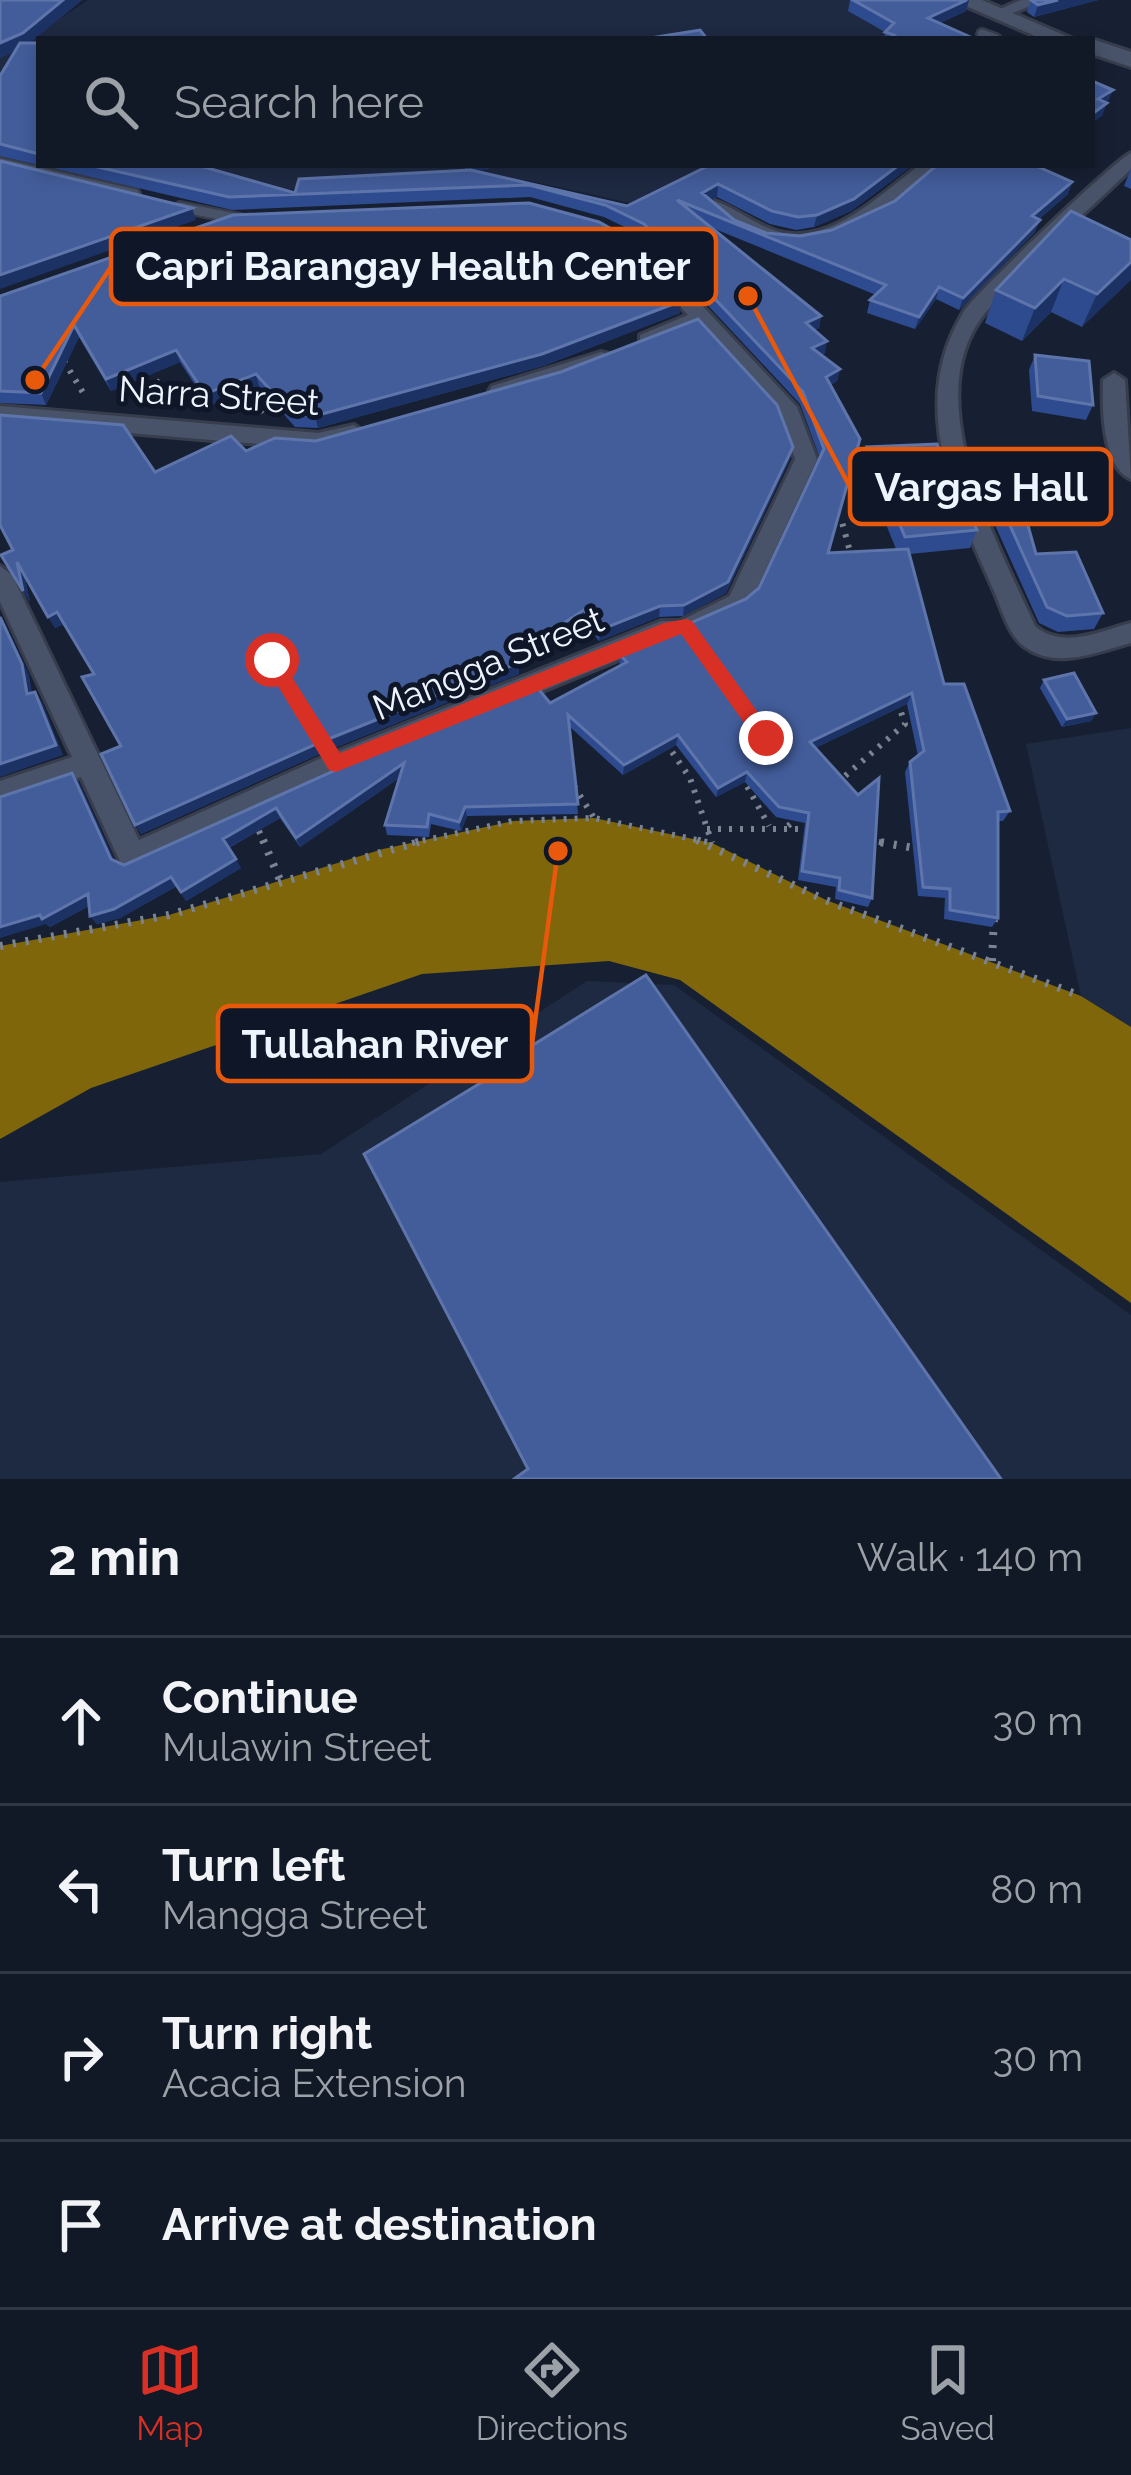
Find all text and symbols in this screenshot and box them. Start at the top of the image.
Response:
search box [36,36,1095,168]
icon: search [78,69,144,135]
text: Search here [174,76,424,129]
callout: Capri Barangay Health Center [111,229,716,304]
text: Capri Barangay Health Center [135,243,691,289]
street label: Narra Street [117,367,321,423]
callout: Vargas Hall [850,449,1111,524]
text: Vargas Hall [874,464,1088,510]
street label: Mangga Street [367,598,609,728]
route start [245,633,299,687]
route end [739,711,793,765]
callout: Tullahan River [218,1006,532,1081]
text: Tullahan River [242,1021,508,1067]
text: 2 min [48,1527,180,1587]
text: Walk · 140 m [857,1534,1083,1580]
text: Continue [162,1671,358,1724]
icon: ahead [48,1688,114,1754]
text: 30 m [993,1698,1083,1744]
text: Mulawin Street [162,1724,432,1770]
text: Turn left [162,1839,345,1892]
icon: left [48,1856,114,1922]
text: 80 m [990,1866,1083,1912]
text: Mangga Street [162,1892,428,1938]
text: Turn right [162,2007,372,2060]
icon: right [48,2024,114,2090]
text: 30 m [993,2034,1083,2080]
text: Acacia Extension [162,2060,467,2106]
icon: arrive [48,2192,114,2258]
text: Arrive at destination [162,2198,597,2251]
tab: Map [136,2337,203,2448]
tab: Directions [476,2337,628,2448]
tab: Saved [900,2337,995,2448]

